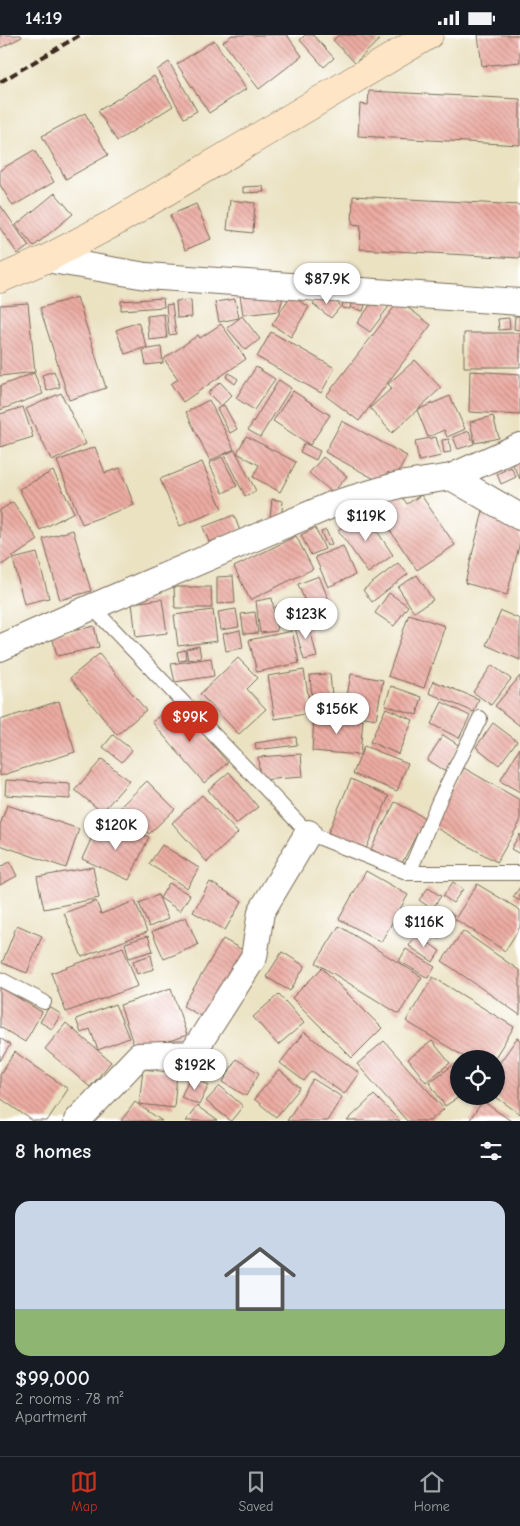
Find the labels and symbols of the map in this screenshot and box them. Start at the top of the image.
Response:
pin: $87.9K [286,263,368,305]
pin: $119K [331,499,401,542]
pin: $123K [271,597,341,640]
pin: $156K [302,693,372,735]
pin: $99K [160,701,220,743]
pin: $120K [81,809,151,851]
pin: $116K [389,905,459,948]
pin: $192K [160,1049,230,1091]

